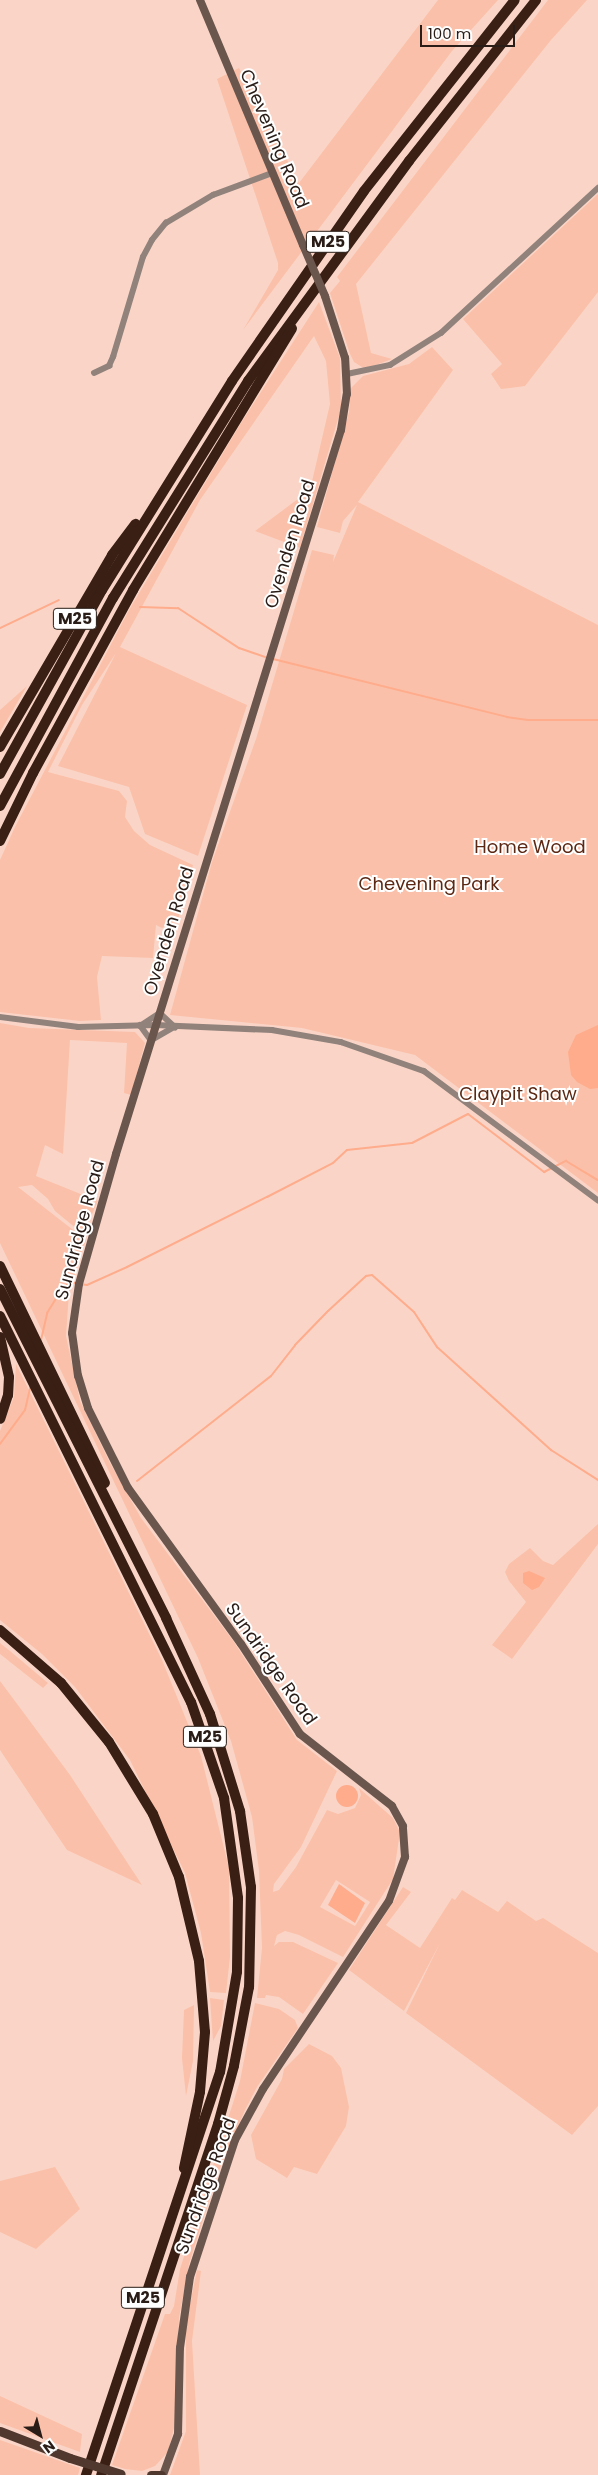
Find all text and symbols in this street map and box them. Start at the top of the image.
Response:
scale bar [423,15,518,47]
text: 100 m [428,23,471,44]
street label: Chevening Road [235,66,313,212]
road number: M25 [306,228,350,256]
street label: Ovenden Road [260,477,320,611]
road number: M25 [52,606,98,632]
park label: Home Wood [474,836,586,858]
street label: Ovenden Road [139,864,199,998]
park label: Chevening Park [359,873,499,895]
park label: Claypit Shaw [459,1083,577,1105]
street label: Sundridge Road [51,1158,109,1302]
street label: Sundridge Road [221,1599,321,1729]
road number: M25 [182,1724,228,1750]
street label: Sundridge Road [171,2115,241,2257]
road number: M25 [120,2284,166,2312]
north arrow [15,2410,65,2460]
text: N [39,2436,59,2458]

